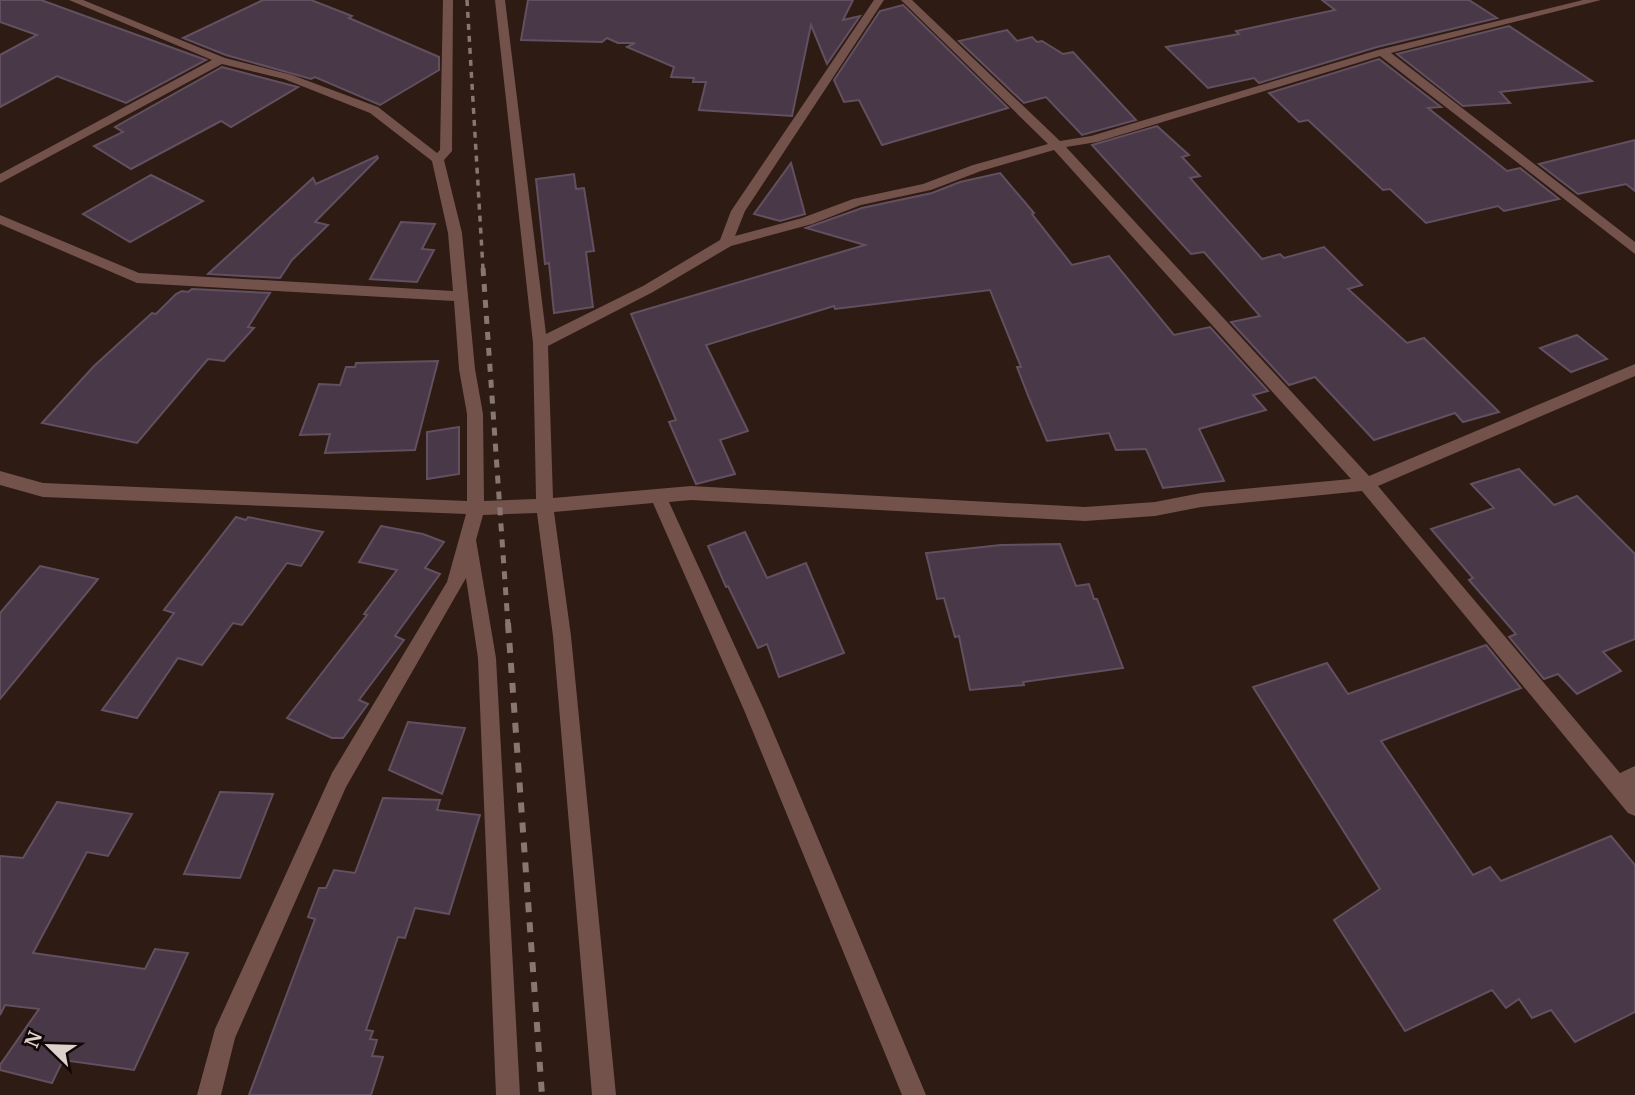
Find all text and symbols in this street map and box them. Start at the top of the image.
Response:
north arrow [14,1011,84,1081]
text: N [19,1028,47,1051]

